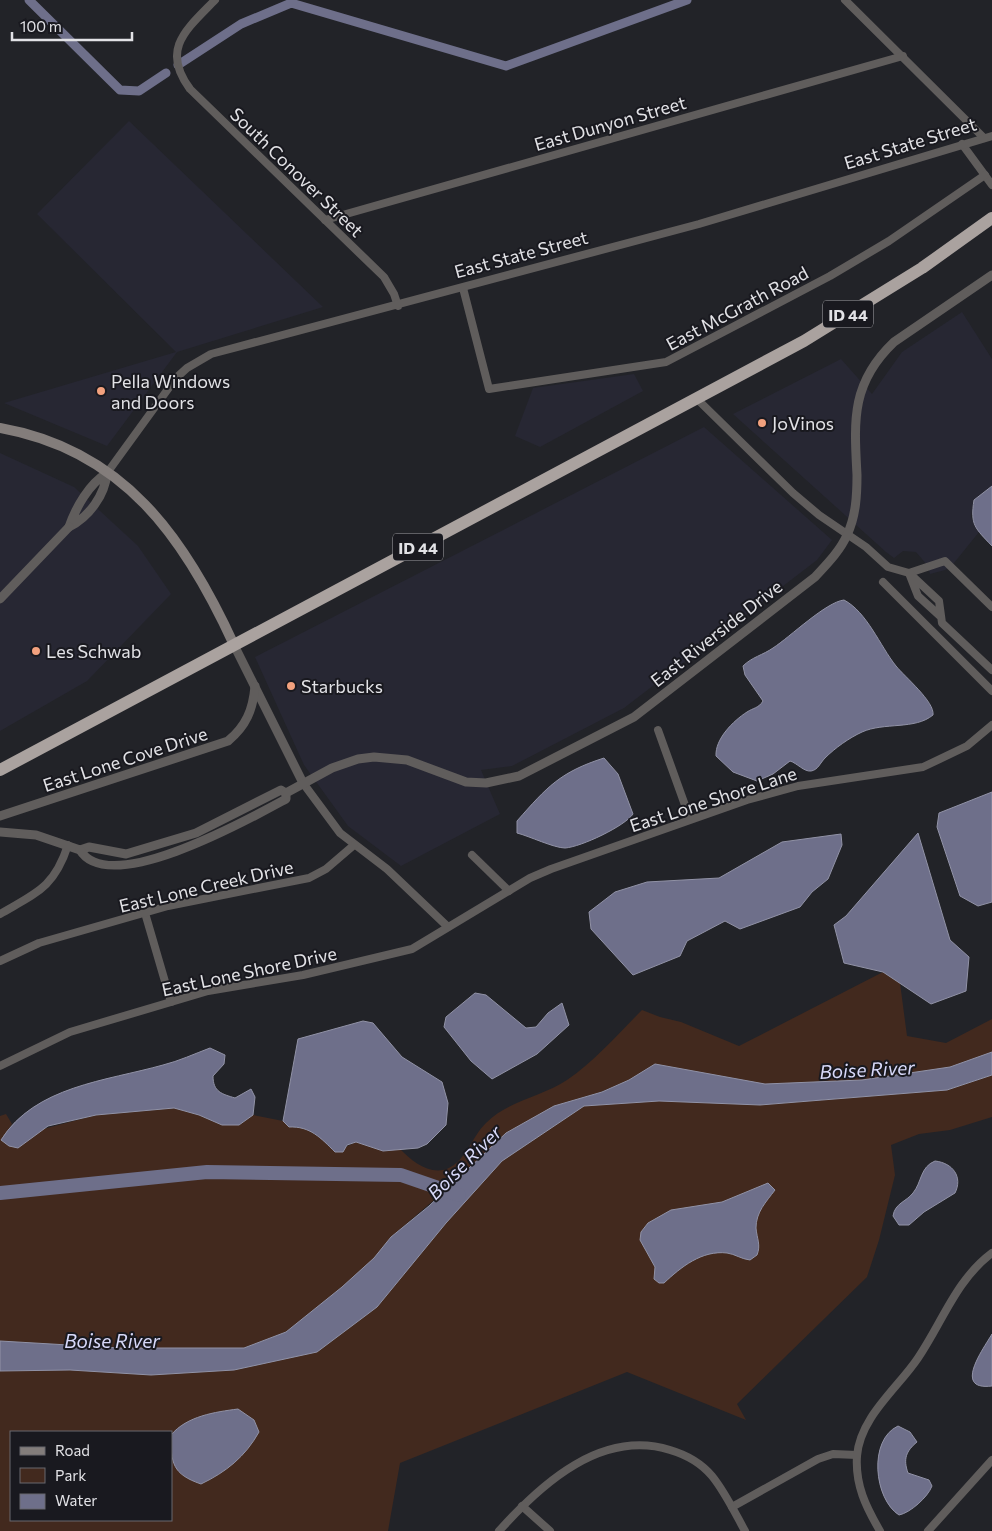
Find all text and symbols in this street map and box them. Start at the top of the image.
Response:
scale bar [12,10,132,42]
text: 100 m [20,17,62,35]
street label: East Dunyon Street [532,91,688,155]
street label: South Conover Street [226,103,368,241]
street label: East State Street [841,112,979,174]
street label: East State Street [452,226,590,282]
street label: East McGrath Road [662,261,812,355]
road number: ID 44 [823,300,873,328]
place label: Pella Windows and Doors [111,370,230,413]
marker: Pella Windows and Doors [95,385,107,397]
place label: JoVinos [772,412,834,434]
marker: JoVinos [756,417,768,429]
road number: ID 44 [393,534,443,560]
street label: East Riverside Drive [646,575,786,691]
place label: Les Schwab [46,640,141,662]
marker: Les Schwab [30,645,42,657]
place label: Starbucks [301,675,383,697]
marker: Starbucks [285,680,297,692]
street label: East Lone Cove Drive [40,722,210,796]
street label: East Lone Shore Lane [627,762,799,836]
street label: East Lone Creek Drive [117,855,295,917]
street label: East Lone Shore Drive [159,942,339,1000]
water label: Boise River [819,1055,917,1083]
water label: Boise River [422,1119,507,1204]
water label: Boise River [64,1329,161,1352]
legend [10,1431,172,1521]
text: Road [55,1441,90,1459]
text: Park [55,1466,86,1484]
text: Water [55,1491,97,1509]

